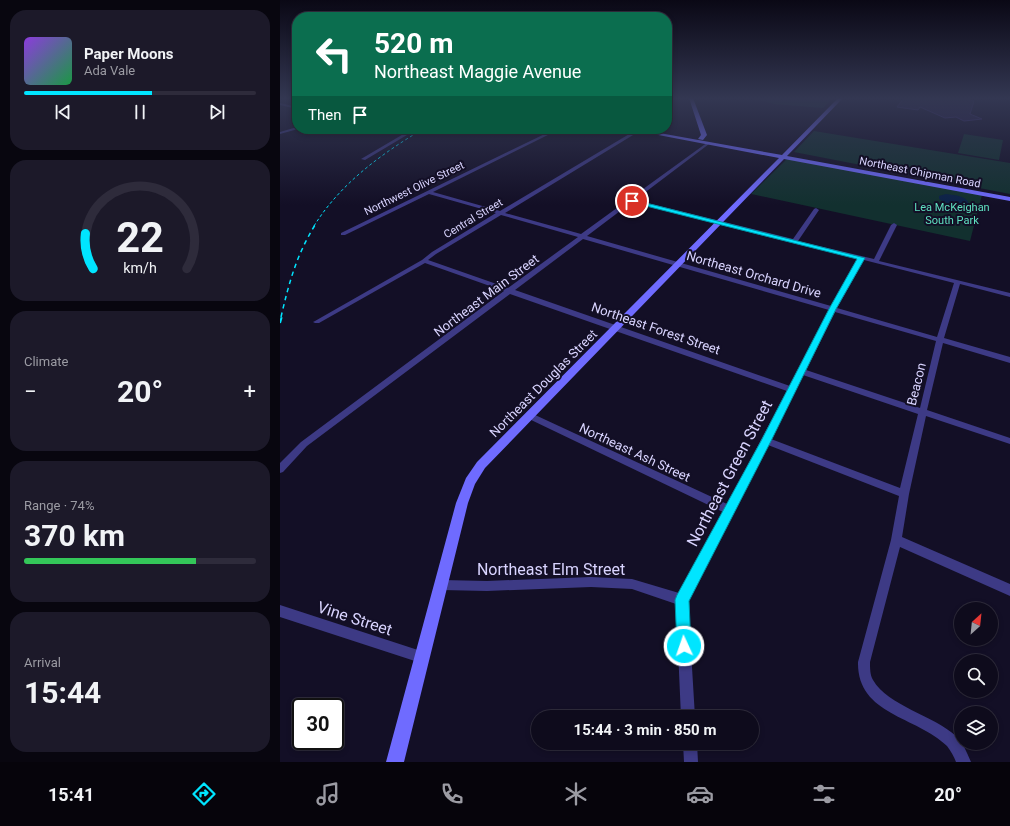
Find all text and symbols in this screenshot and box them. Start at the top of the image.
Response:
text: 520 m [374,27,453,60]
icon: left [308,28,360,80]
text: Paper Moons [84,45,174,63]
text: Northeast Maggie Avenue [374,61,581,82]
text: Ada Vale [84,63,135,78]
icon: previous [52,101,74,123]
icon: pause [129,101,151,123]
icon: next [206,101,228,123]
icon: arrive [349,104,371,126]
text: Then [308,106,341,124]
street label: Northeast Chipman Road [858,154,982,191]
street label: Northwest Olive Street [362,158,467,218]
pin [615,184,649,218]
icon: arrive [621,190,643,212]
street label: Central Street [441,196,505,241]
park label: Lea McKeighan South Park [914,201,990,227]
text: 22 [116,212,164,261]
street label: Northeast Orchard Drive [685,248,823,301]
street label: Northeast Main Street [431,251,542,340]
text: km/h [123,259,157,275]
street label: Northeast Forest Street [590,299,722,358]
street label: Northeast Douglas Street [486,326,600,440]
text: Climate [24,354,68,369]
street label: Beacon [904,361,929,407]
text: 20° [117,374,163,409]
text: − [24,379,37,404]
text: + [244,379,256,404]
street label: Northeast Green Street [683,397,776,550]
street label: Northeast Ash Street [577,420,693,485]
text: Range · 74% [24,498,94,513]
text: 370 km [24,518,125,553]
street label: Northeast Elm Street [477,560,625,579]
street label: Vine Street [315,597,395,639]
north arrow [954,602,998,646]
map controls [954,602,998,750]
position arrow [663,625,705,667]
button: search [954,654,998,698]
text: Arrival [24,655,61,670]
text: 15:44 [24,675,101,710]
speed limit sign: 30 [292,698,344,750]
button: layers [954,706,998,750]
text: 15:44 · 3 min · 850 m [574,721,716,739]
icon: directions [190,780,218,808]
icon: music [314,780,342,808]
icon: phone [438,780,466,808]
icon: climate [562,780,590,808]
icon: car [686,780,714,808]
icon: filters [810,780,838,808]
text: 15:41 [48,784,94,805]
text: 20° [934,784,962,805]

